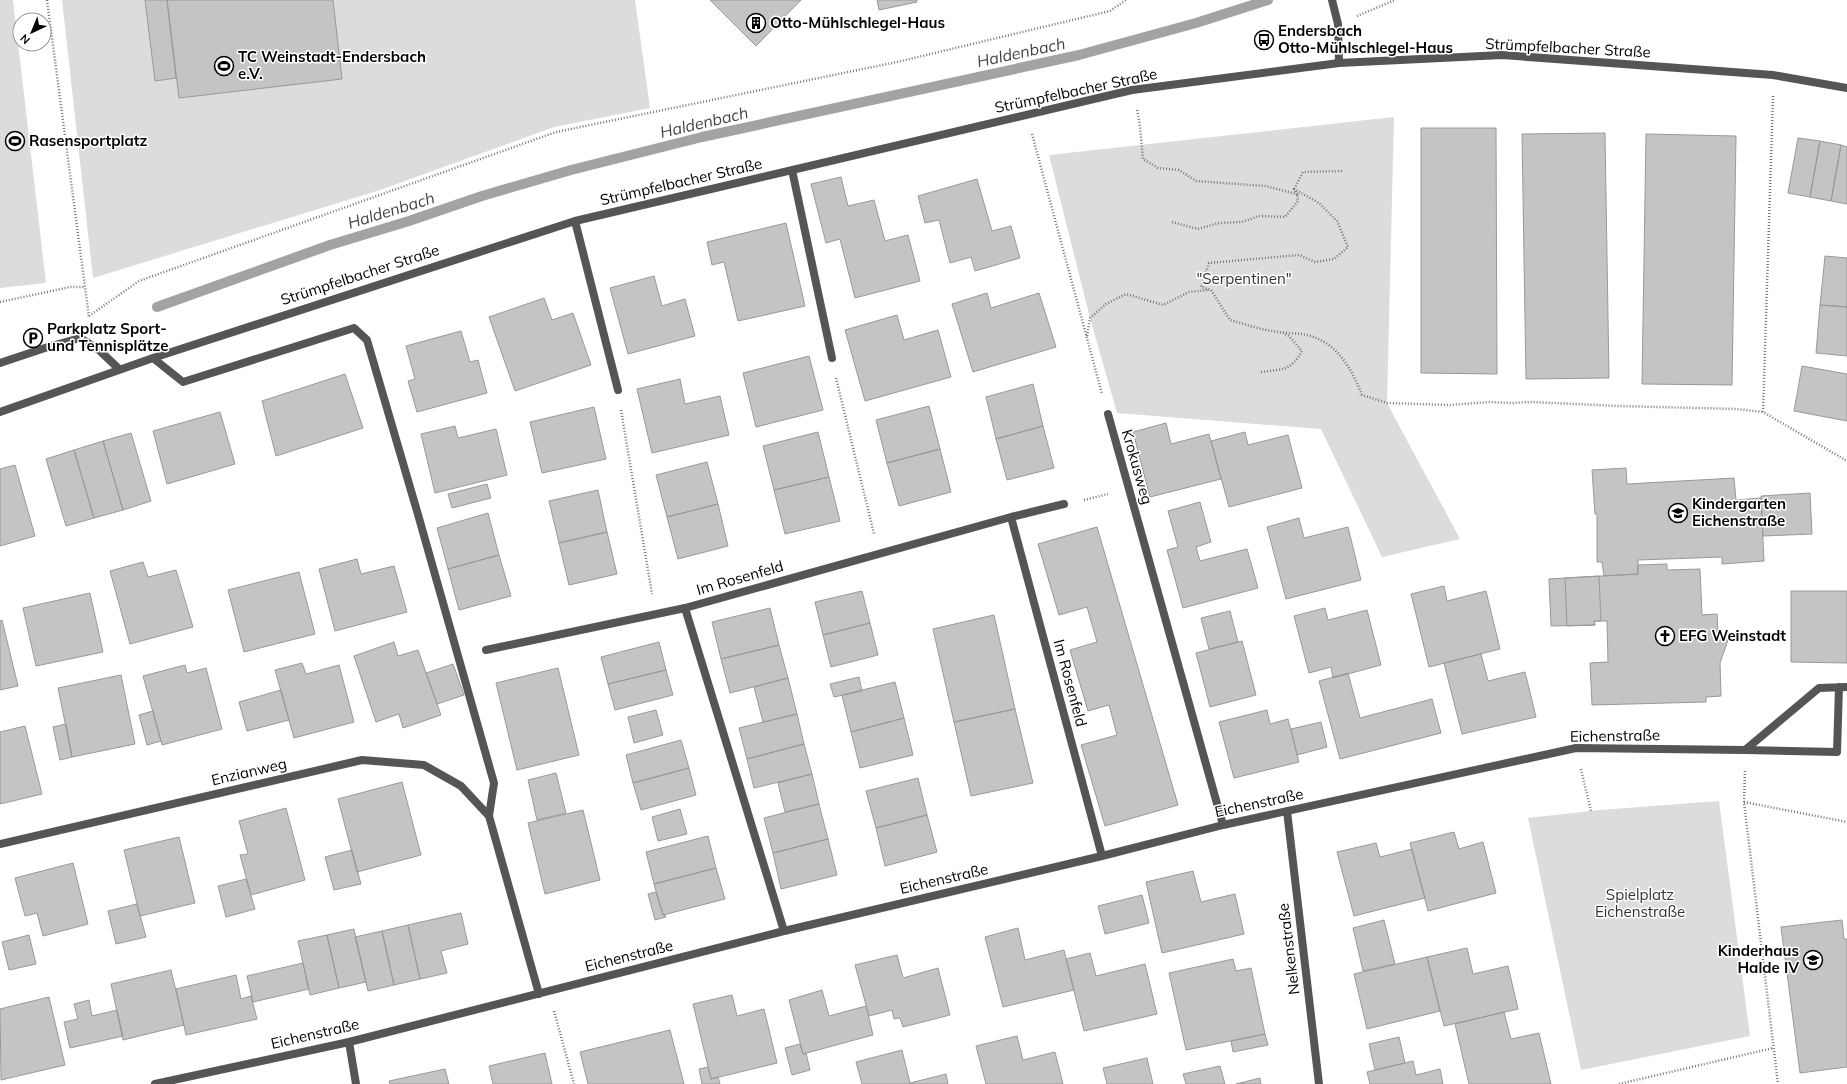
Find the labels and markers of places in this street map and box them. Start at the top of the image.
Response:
building icon: Otto-Mühlschlegel-Haus [745,12,767,34]
place label: Otto-Mühlschlegel-Haus [770,13,945,32]
place label: Endersbach Otto-Mühlschlegel-Haus [1278,21,1453,57]
bus stop icon: Endersbach Otto-Mühlschlegel-Haus [1253,29,1275,51]
place label: TC Weinstadt-Endersbach e.V. [238,47,426,83]
sports icon: TC Weinstadt-Endersbach e.V. [213,55,235,77]
sports icon: Rasensportplatz [4,130,26,152]
place label: Rasensportplatz [29,131,147,150]
place label: Parkplatz Sport- und Tennisplätze [47,319,168,355]
parking icon: Parkplatz Sport- und Tennisplätze [22,327,44,349]
place label: Kindergarten Eichenstraße [1692,494,1786,530]
school or university icon: Kindergarten Eichenstraße [1667,502,1689,524]
church icon: EFG Weinstadt [1654,625,1676,647]
place label: EFG Weinstadt [1679,626,1786,645]
place label: Kinderhaus Halde IV [1718,941,1799,977]
school or university icon: Kinderhaus Halde IV [1802,949,1824,971]

